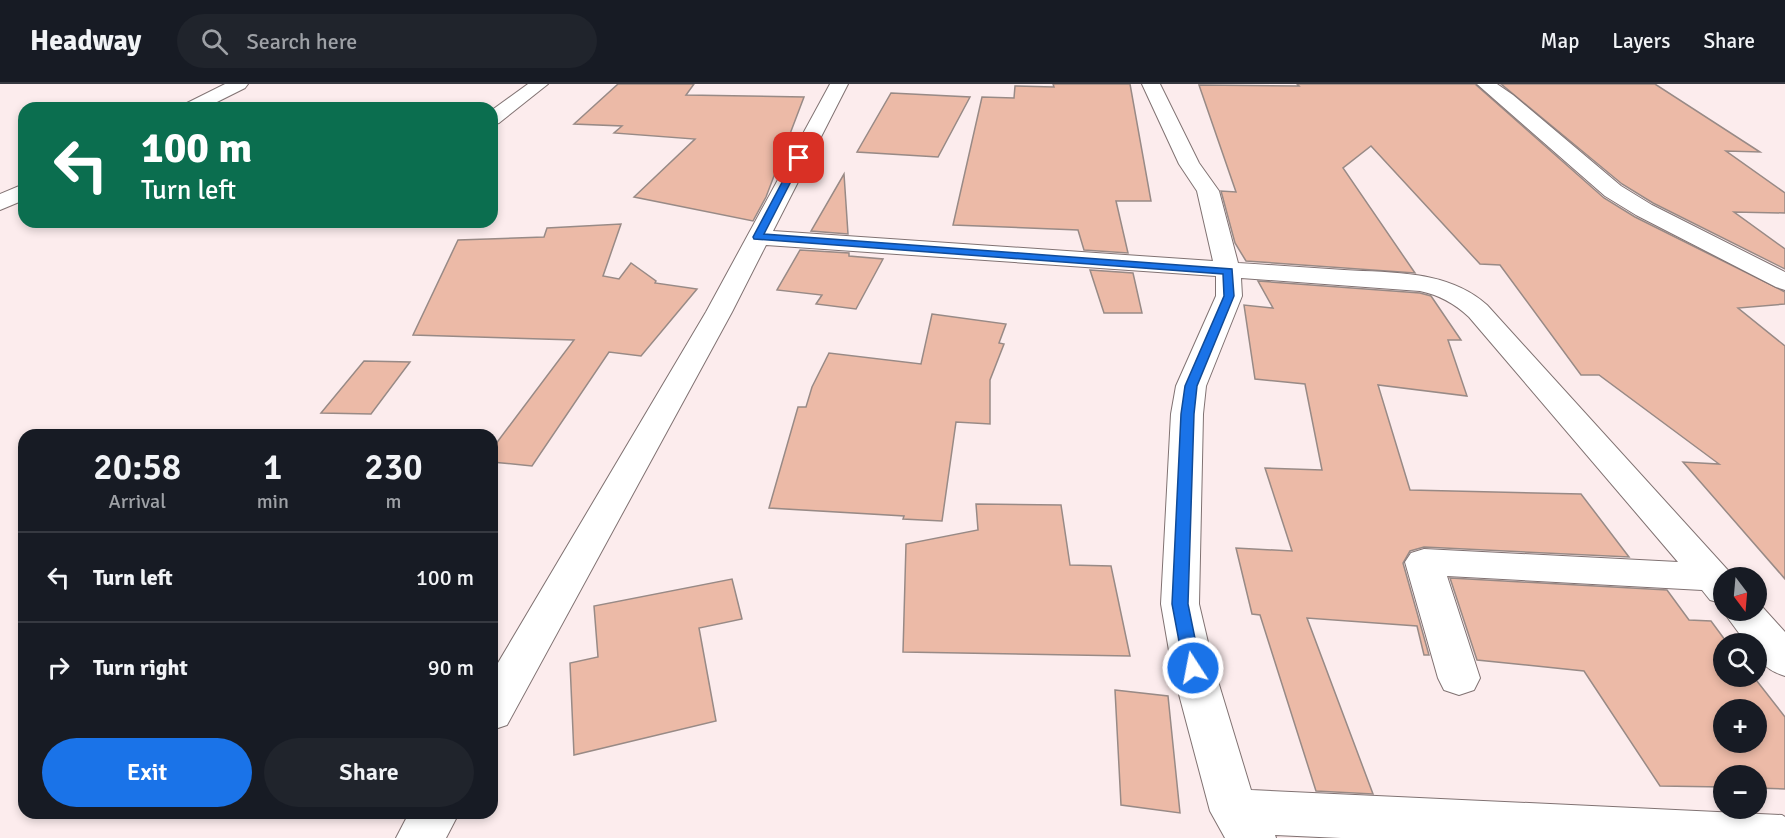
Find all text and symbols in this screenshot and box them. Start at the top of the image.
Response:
search box [177,14,597,68]
text: Headway [30,24,141,58]
icon: search [198,25,231,58]
text: Search here [246,28,357,55]
text: Map [1541,28,1579,54]
text: Layers [1612,28,1670,54]
text: Share [1703,28,1755,54]
text: 100 m [141,123,252,174]
icon: left [42,126,120,204]
pin [773,132,824,183]
icon: arrive [782,141,815,174]
text: Turn left [141,174,236,207]
text: 20:58 [93,445,181,490]
text: 1 [263,445,283,490]
text: 230 [364,445,423,490]
text: Arrival [109,489,166,514]
text: min [257,489,289,514]
text: m [385,489,401,514]
icon: left [42,561,75,594]
text: Turn left [93,564,173,591]
text: 100 m [416,564,474,591]
north arrow [1713,567,1767,621]
map controls [1713,567,1767,819]
button: search [1713,633,1767,687]
position arrow [1161,636,1225,700]
icon: right [42,651,75,684]
text: Turn right [93,654,188,681]
text: 90 m [428,654,474,681]
button: + [1713,699,1767,753]
button: Exit [42,738,252,807]
button: Share [264,738,474,807]
button: − [1713,765,1767,819]

